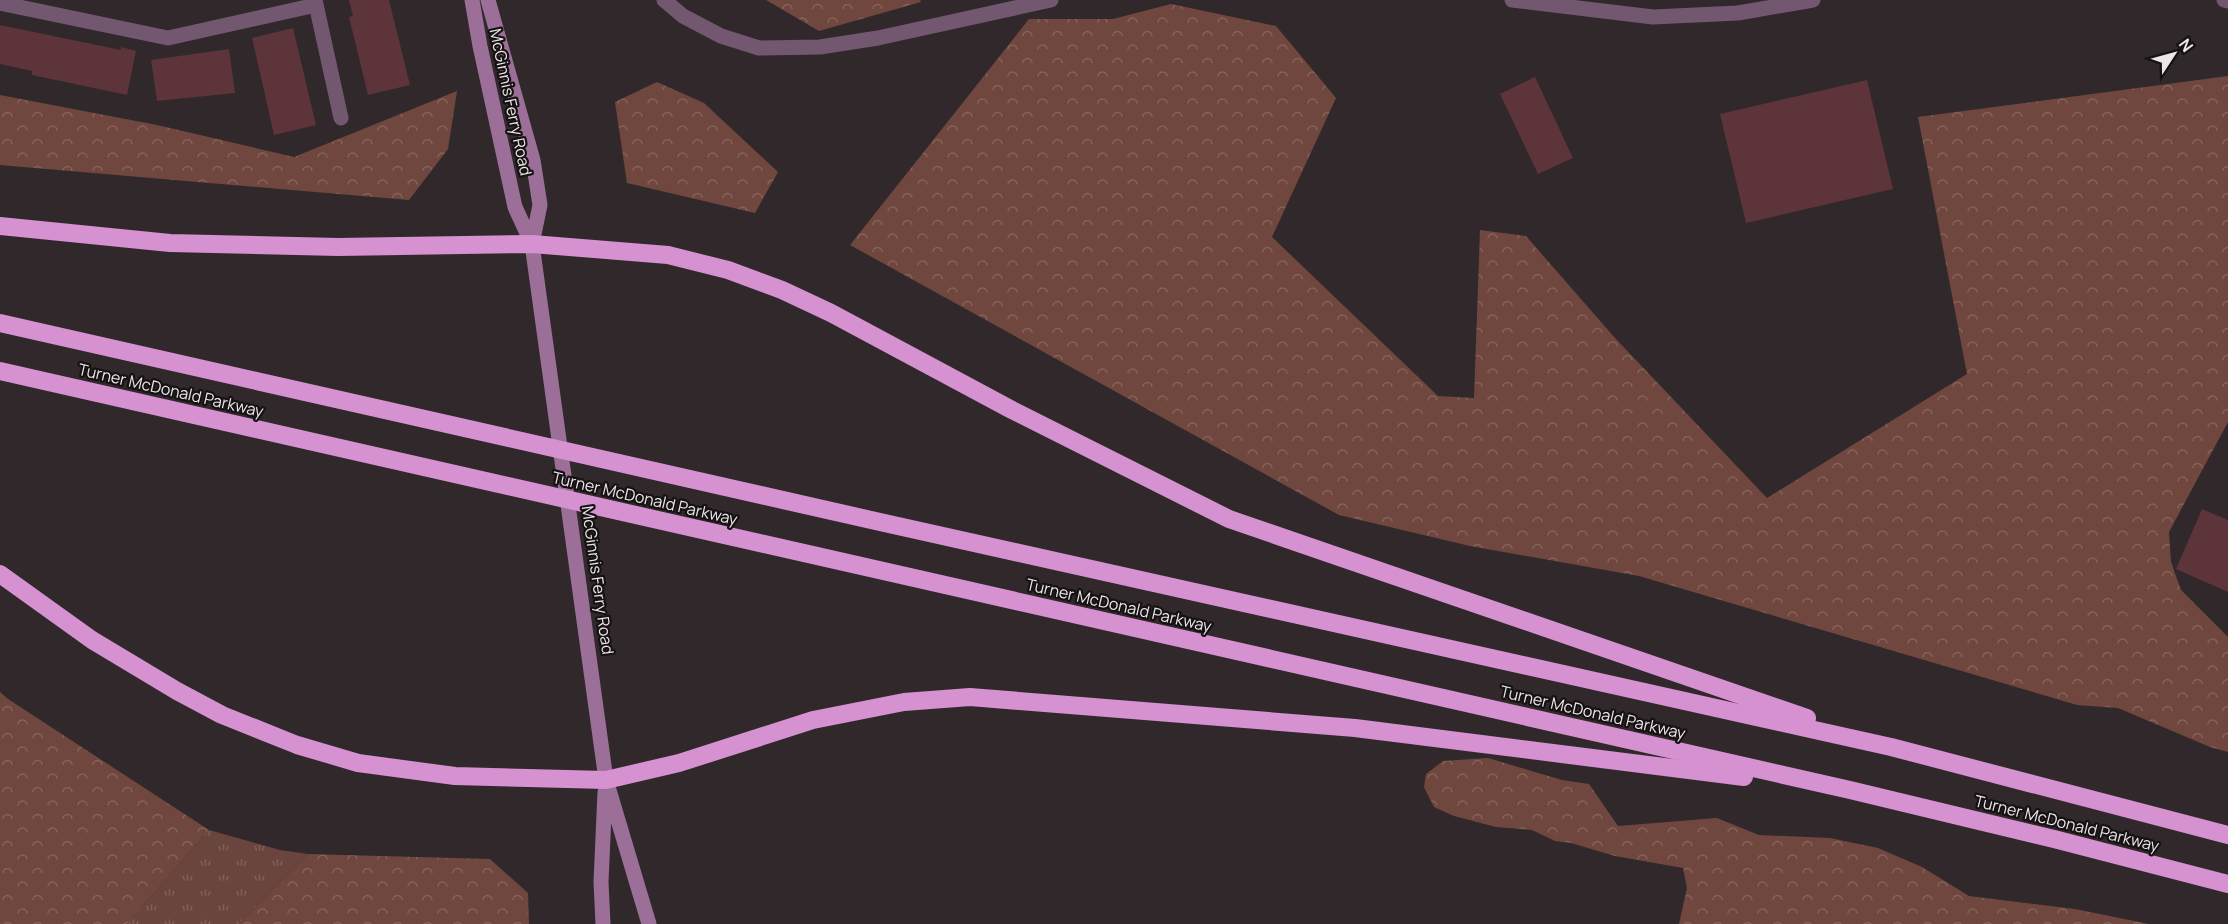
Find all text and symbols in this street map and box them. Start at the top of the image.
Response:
north arrow [2144,24,2204,84]
street label: McGinnis Ferry Road [485,26,537,178]
text: N [2174,34,2198,56]
street label: Turner McDonald Parkway [76,358,266,422]
street label: Turner McDonald Parkway [550,466,740,530]
street label: McGinnis Ferry Road [577,504,619,656]
street label: Turner McDonald Parkway [1024,573,1214,637]
street label: Turner McDonald Parkway [1498,680,1688,744]
street label: Turner McDonald Parkway [1972,789,2162,857]

